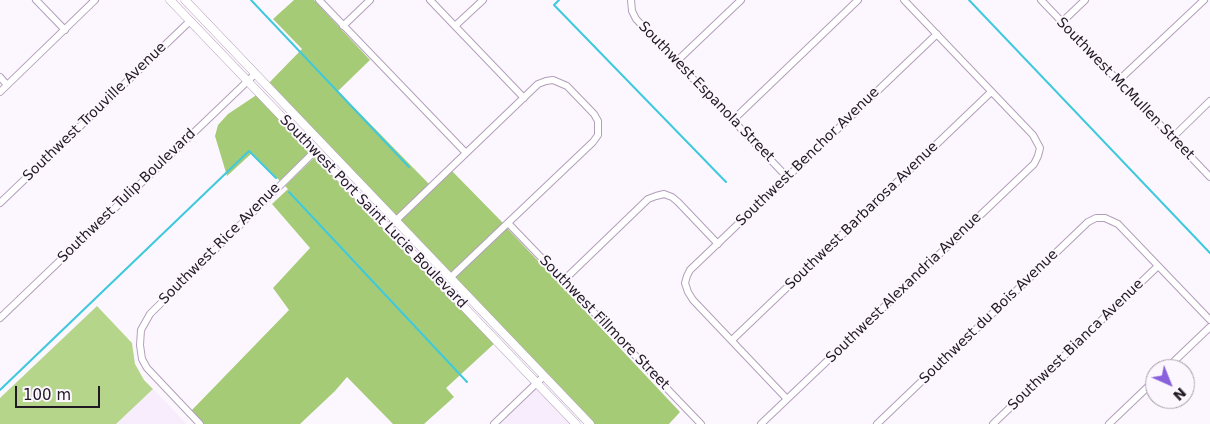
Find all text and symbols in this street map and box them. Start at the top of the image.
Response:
street label: Southwest McMullen Street [1053,14,1197,164]
street label: Southwest Espanola Street [634,18,778,166]
street label: Southwest Trouville Avenue [20,39,170,185]
street label: Southwest Benchor Avenue [733,84,883,230]
street label: Southwest Port Saint Lucie Boulevard [276,112,470,312]
street label: Southwest Tulip Boulevard [55,126,199,266]
street label: Southwest Barbarosa Avenue [782,138,942,294]
street label: Southwest Rice Avenue [156,180,284,308]
street label: Southwest Alexandria Avenue [823,209,985,367]
street label: Southwest du Bois Avenue [916,246,1062,388]
street label: Southwest Fillmore Street [535,252,673,394]
street label: Southwest Bianca Avenue [1005,276,1147,414]
north arrow [1145,359,1195,409]
scale bar [18,376,102,408]
text: N [1170,384,1189,404]
text: 100 m [23,386,71,404]

